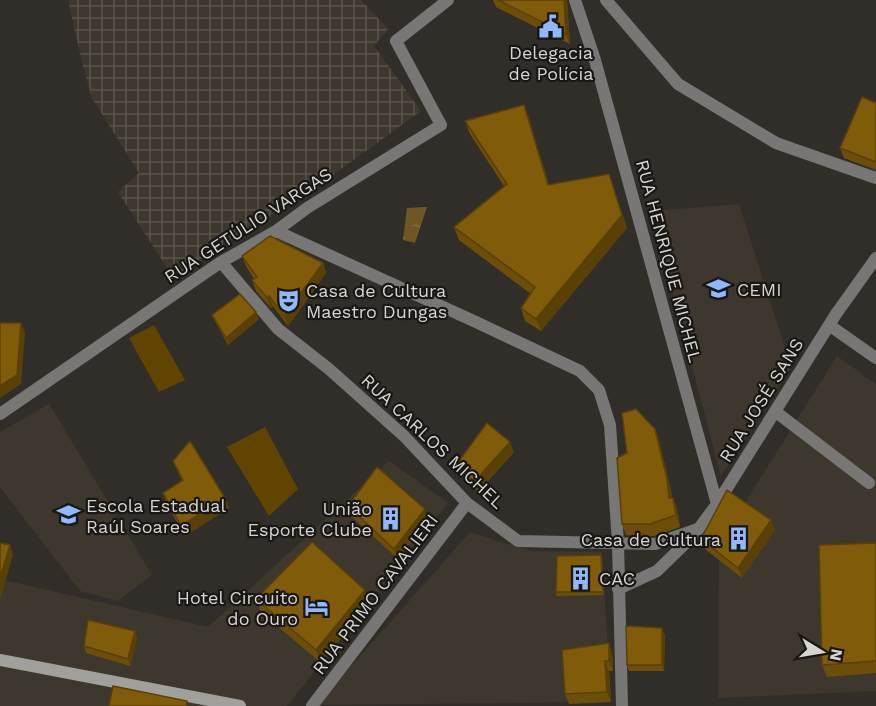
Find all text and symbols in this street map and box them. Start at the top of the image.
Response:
public building icon: Delegacia de Polícia [538,13,564,39]
place label: Delegacia de Polícia [509,42,593,84]
street label: RUA HENRIQUE MICHEL [632,157,706,365]
street label: RUA GETÚLIO VARGAS [160,163,336,287]
school or university icon: CEMI [706,276,732,302]
place label: CEMI [737,279,782,300]
place label: Casa de Cultura Maestro Dungas [306,280,447,322]
theatre icon: Casa de Cultura Maestro Dungas [275,287,301,313]
street label: RUA JOSÉ SANS [714,334,808,466]
street label: RUA CARLOS MICHEL [357,369,509,513]
place label: Escola Estadual Raúl Soares [86,495,227,537]
place label: União Esporte Clube [247,498,372,540]
school or university icon: Escola Estadual Raúl Soares [55,502,81,528]
building icon: União Esporte Clube [377,505,403,531]
street label: RUA PRIMO CAVALIERI [308,510,442,678]
building icon: Casa de Cultura [726,526,752,552]
place label: Casa de Cultura [581,529,721,550]
building icon: CAC [568,565,594,591]
place label: CAC [599,568,635,589]
place label: Hotel Circuito do Ouro [177,587,298,629]
hotel icon: Hotel Circuito do Ouro [303,594,329,620]
north arrow [792,622,852,682]
text: N [826,647,847,662]

